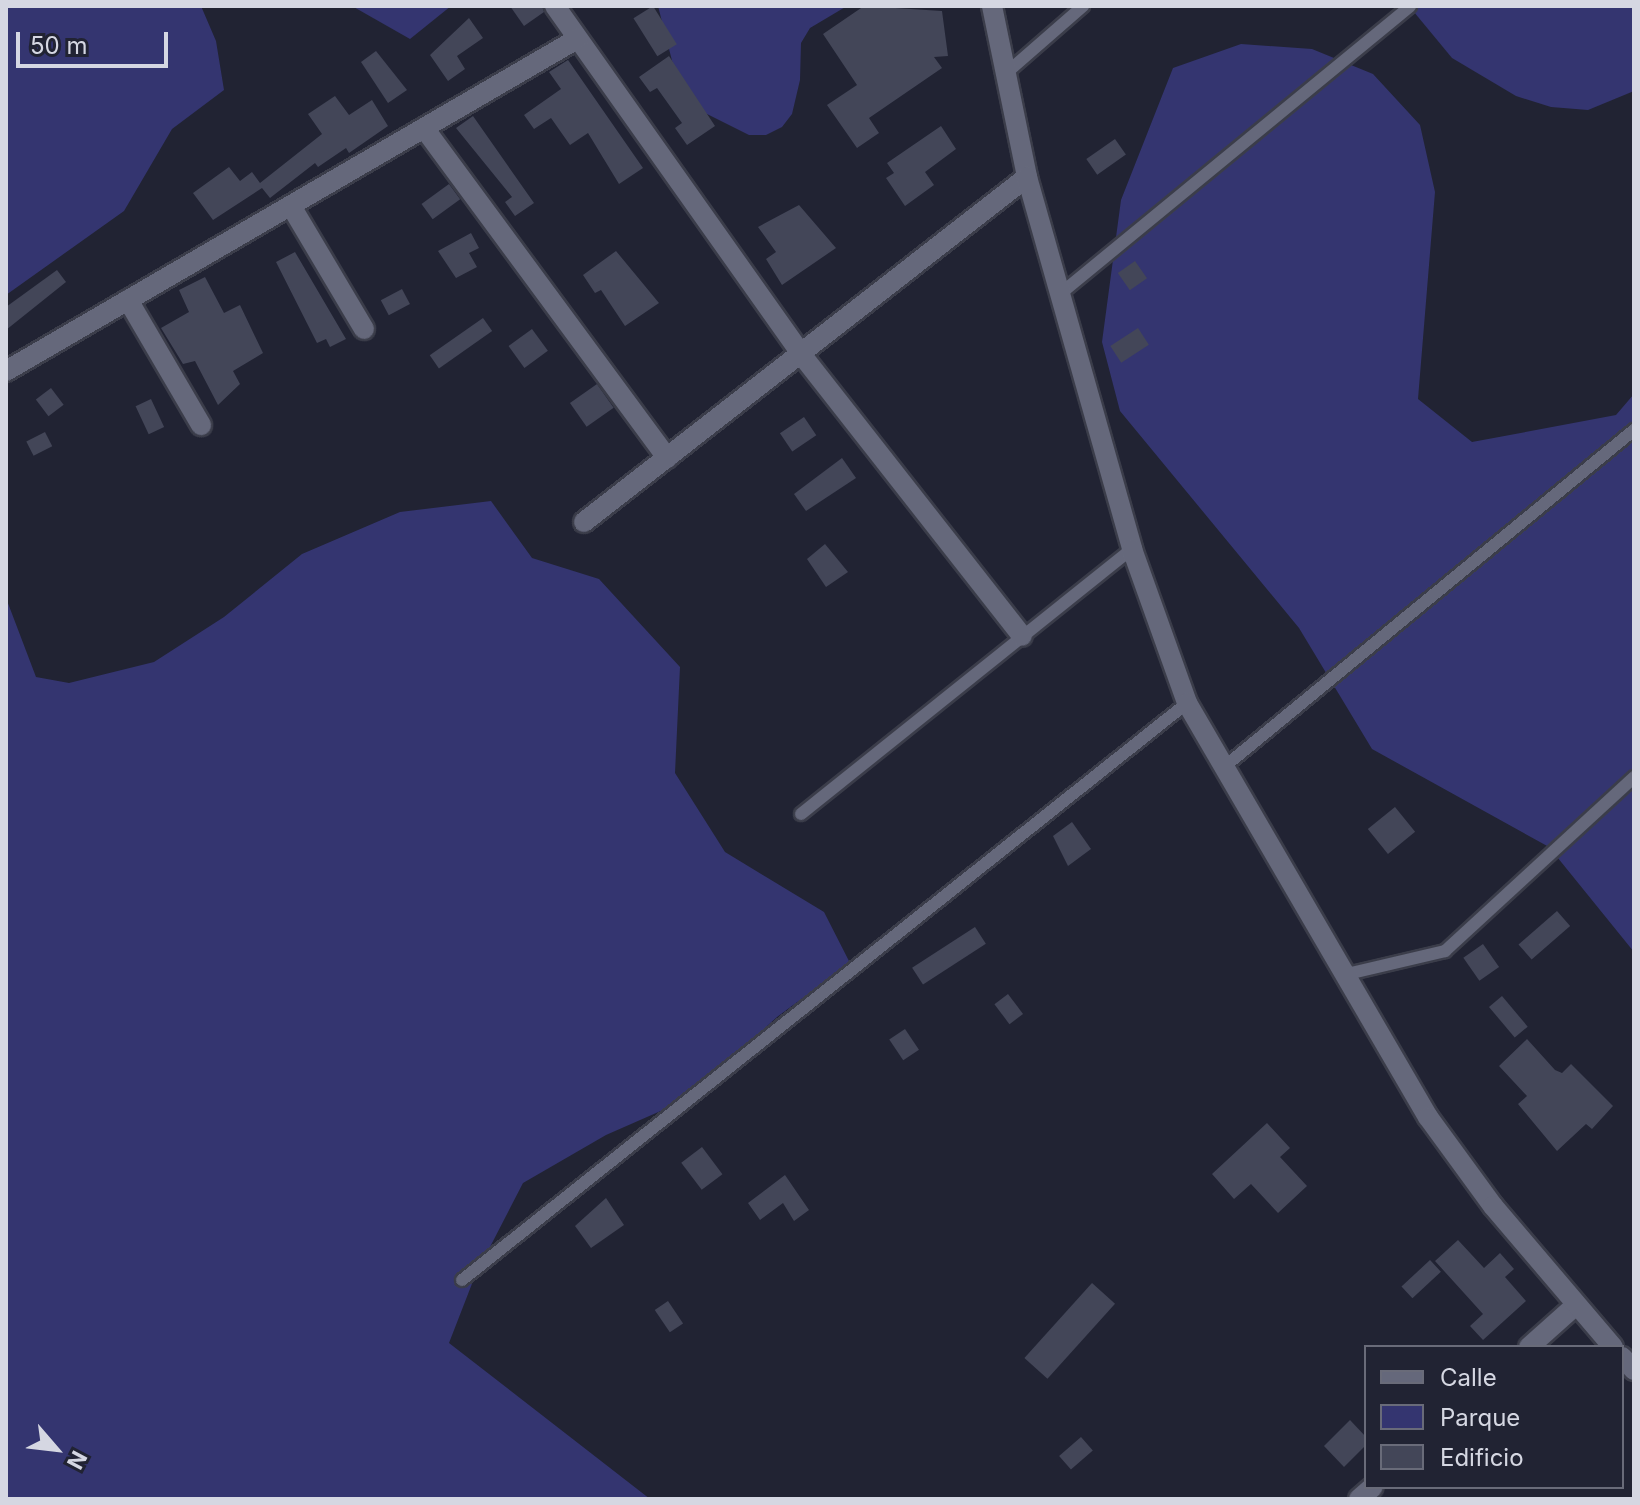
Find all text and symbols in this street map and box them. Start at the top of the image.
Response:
scale bar [20,16,172,66]
text: 50 m [30,31,88,60]
legend [1364,1345,1624,1489]
text: Calle [1440,1363,1497,1392]
text: Parque [1440,1403,1520,1432]
north arrow [16,1409,96,1489]
text: Edificio [1440,1443,1524,1472]
text: N [62,1447,93,1474]

